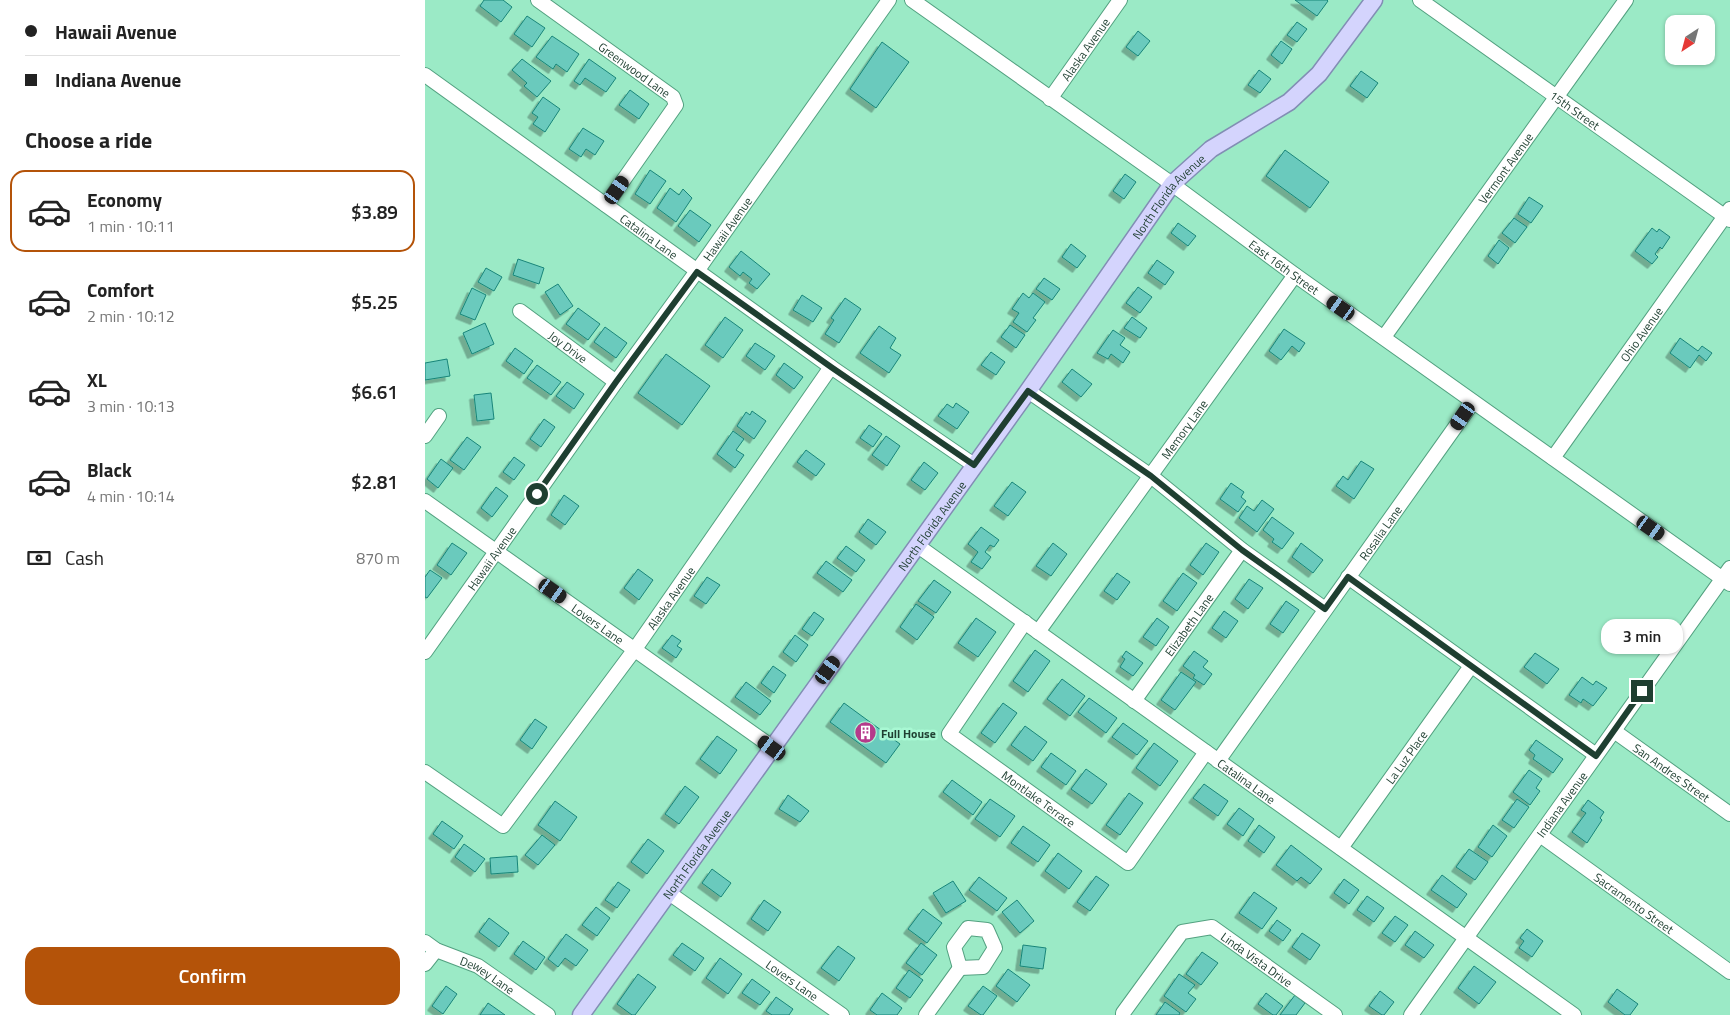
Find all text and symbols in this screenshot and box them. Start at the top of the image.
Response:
street label: Alaska Avenue [1056,14,1114,85]
north arrow [1665,15,1715,65]
map controls [1665,15,1715,65]
text: Hawaii Avenue [55,17,177,46]
street label: Greenwood Lane [595,37,675,102]
text: Indiana Avenue [55,65,181,94]
street label: 15th Street [1546,85,1605,135]
text: Choose a ride [25,123,152,157]
street label: Vermont Avenue [1473,128,1538,208]
street label: North Florida Avenue [1127,149,1209,243]
car [602,173,631,207]
text: Economy [87,185,162,214]
icon: car [27,189,72,234]
street label: Hawaii Avenue [698,193,756,265]
text: $3.89 [351,197,398,226]
street label: Catalina Lane [616,209,682,264]
text: 1 min · 10:11 [87,214,175,238]
street label: East 16th Street [1245,235,1324,299]
text: Comfort [87,275,154,304]
icon: car [27,279,72,324]
text: $5.25 [351,287,398,316]
car [1324,293,1357,323]
street label: Ohio Avenue [1615,303,1667,366]
text: 2 min · 10:12 [87,304,175,328]
street label: Joy Drive [545,326,592,368]
text: XL [87,365,107,394]
icon: car [27,369,72,414]
text: $6.61 [351,377,398,406]
text: 3 min · 10:13 [87,394,175,418]
street label: Memory Lane [1156,395,1212,463]
car [1448,399,1477,433]
text: Black [87,455,132,484]
icon: car [27,459,72,504]
text: $2.81 [351,467,398,496]
street label: North Florida Avenue [893,477,970,575]
route start [526,483,548,505]
text: 4 min · 10:14 [87,484,175,508]
street label: Rosalia Lane [1354,501,1406,564]
car [1634,513,1667,543]
street label: Hawaii Avenue [462,522,521,594]
text: Cash [65,543,104,572]
icon: cash [25,544,53,572]
text: 870 m [356,546,400,570]
street label: Alaska Avenue [642,562,699,633]
car [536,576,569,606]
street label: Elizabeth Lane [1160,589,1218,660]
street label: Lovers Lane [568,598,628,649]
callout: 3 min [1601,618,1683,654]
text: 3 min [1623,624,1661,648]
car [813,653,842,687]
route end [1631,680,1653,702]
building icon: Full House [853,721,877,745]
place label: Full House [881,724,936,743]
street label: La Luz Place [1380,726,1432,788]
car [755,733,788,763]
street label: San Andres Street [1629,738,1715,807]
street label: Catalina Lane [1214,754,1280,808]
street label: Montlake Terrace [998,766,1080,832]
street label: Indiana Avenue [1531,767,1592,841]
street label: North Florida Avenue [658,805,735,903]
street label: Sacramento Street [1590,867,1679,939]
street label: Linda Vista Drive [1217,927,1297,991]
button: Confirm [25,947,400,1005]
street label: Dewey Lane [458,951,519,999]
street label: Lovers Lane [762,955,823,1005]

